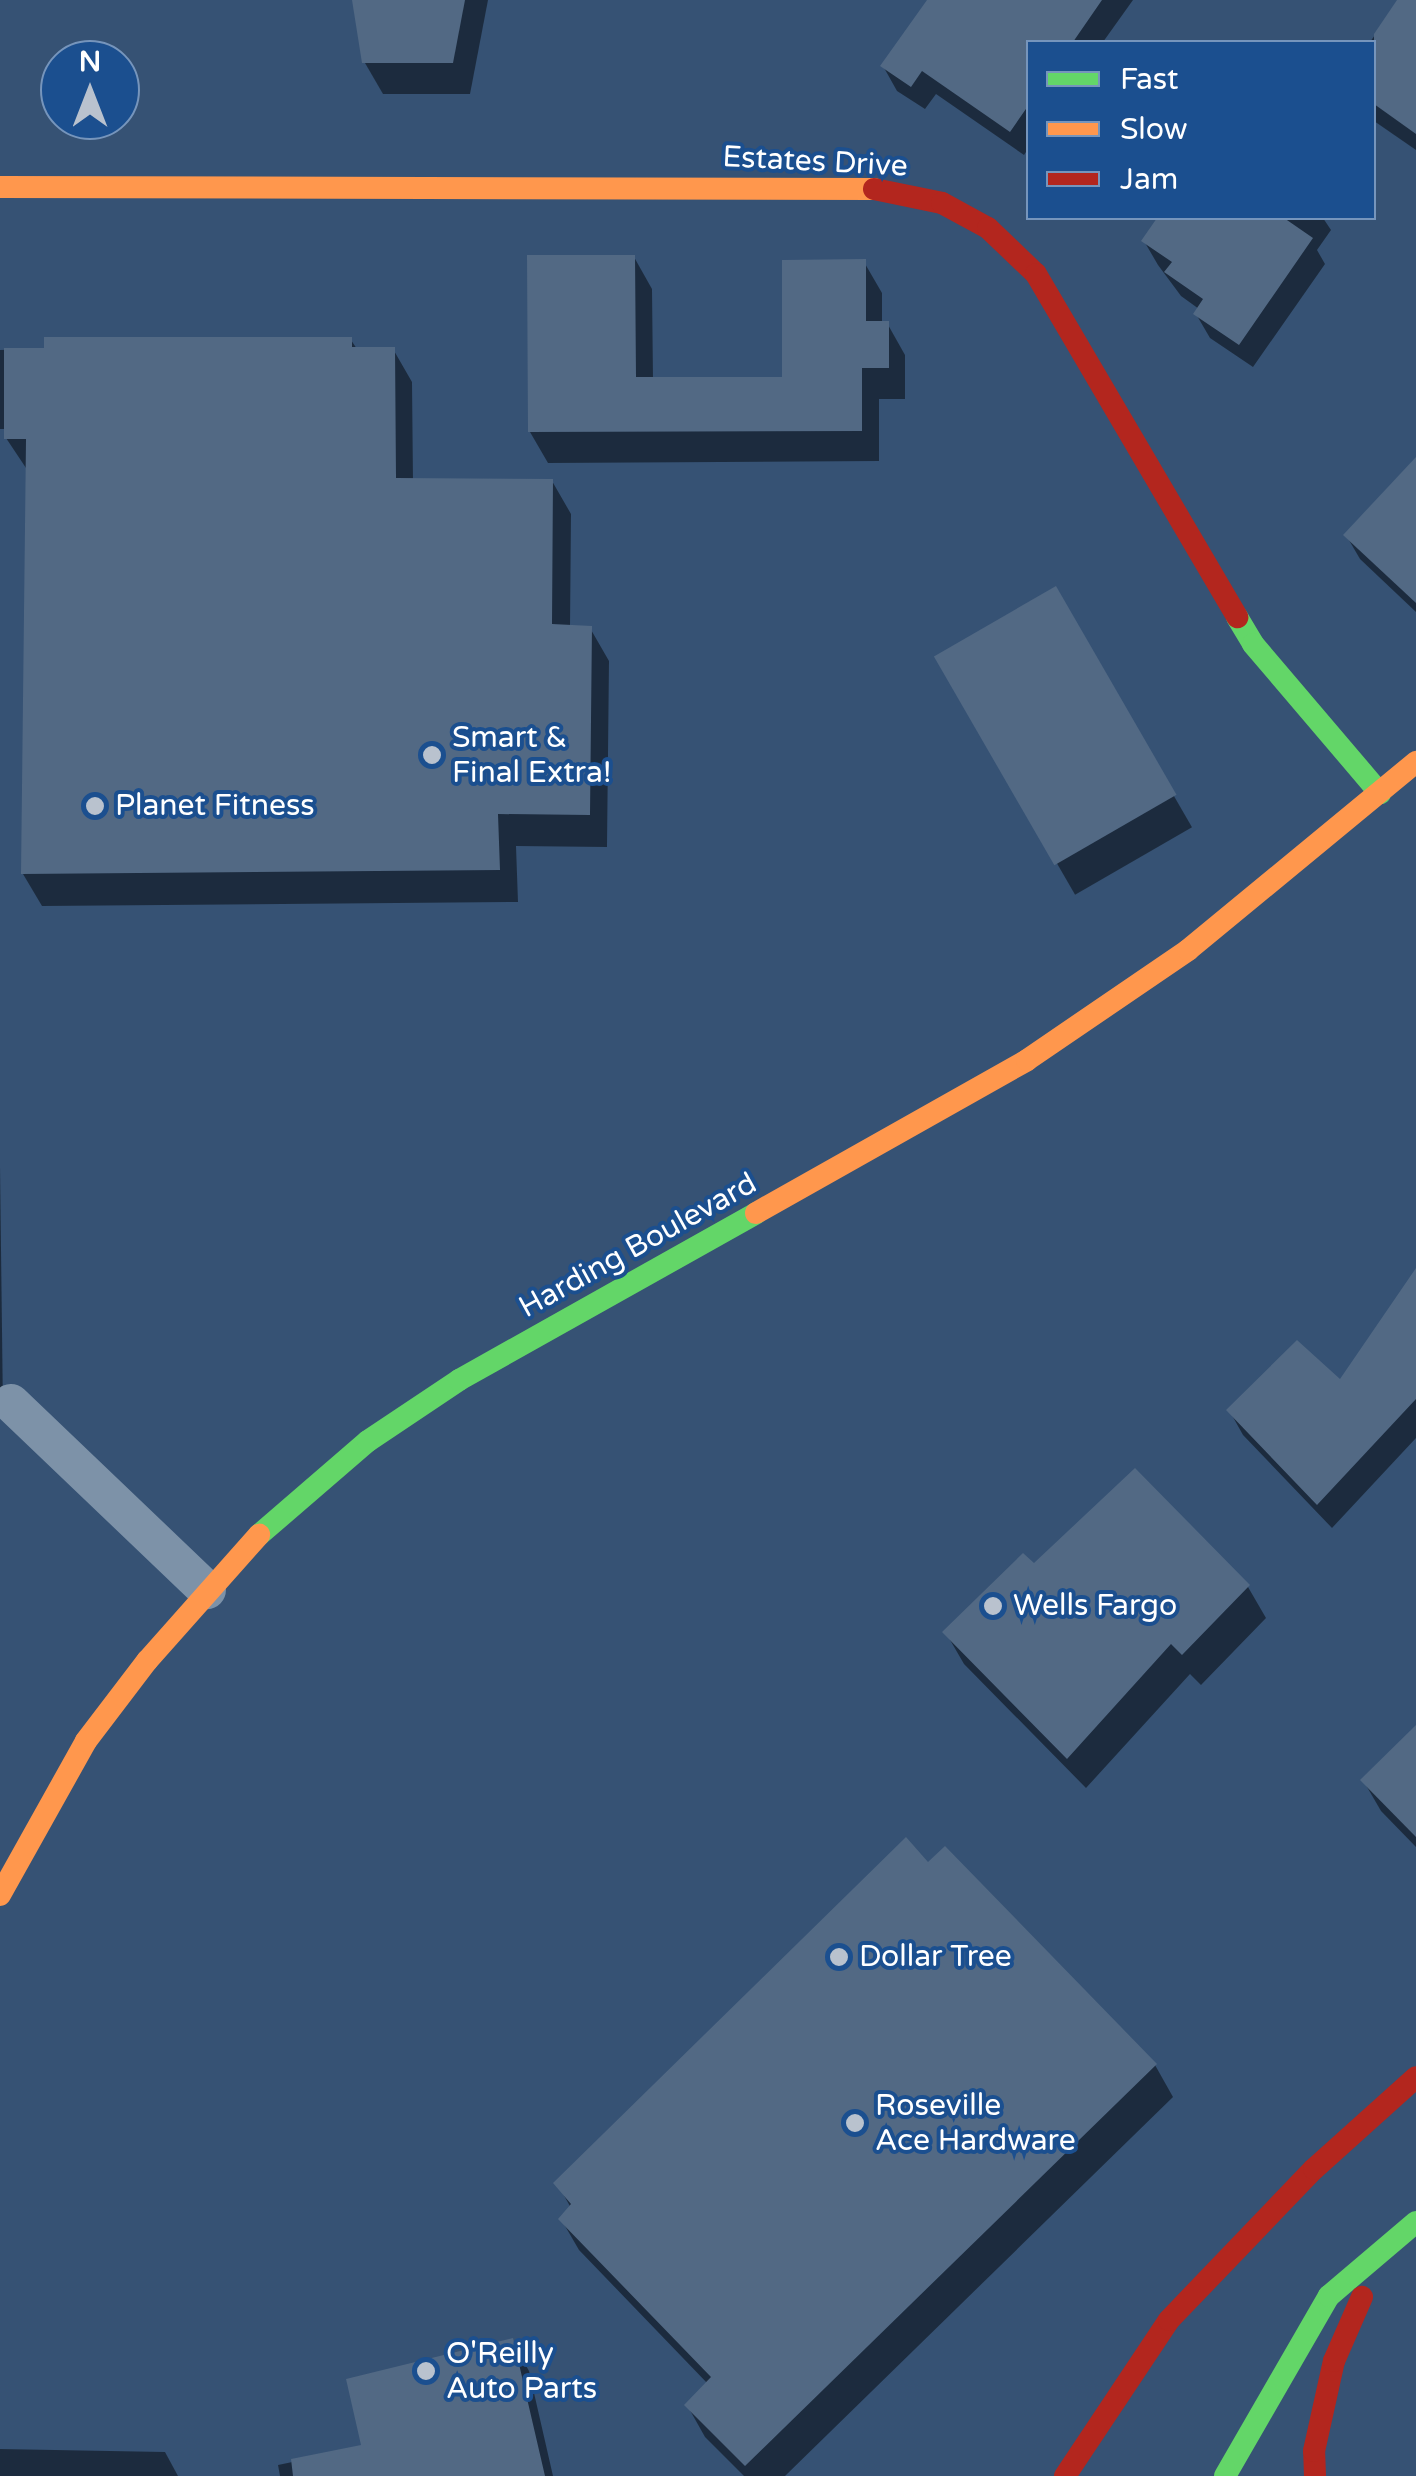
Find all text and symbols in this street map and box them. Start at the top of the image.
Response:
north arrow [40,40,140,140]
legend [1026,40,1376,220]
text: N [79,45,101,79]
text: Fast [1120,61,1179,98]
text: Slow [1120,111,1188,148]
street label: Estates Drive [721,139,909,185]
text: Jam [1120,161,1178,198]
place label: Smart & Final Extra! [452,720,611,790]
marker: Smart & Final Extra! [421,744,443,766]
place label: Planet Fitness [115,788,315,824]
marker: Planet Fitness [84,795,106,817]
street label: Harding Boulevard [513,1166,763,1326]
place label: Wells Fargo [1013,1588,1177,1624]
marker: Wells Fargo [982,1595,1004,1617]
place label: Dollar Tree [859,1939,1012,1975]
marker: Dollar Tree [828,1946,850,1968]
place label: Roseville Ace Hardware [875,2088,1076,2158]
marker: Roseville Ace Hardware [844,2112,866,2134]
place label: O'Reilly Auto Parts [446,2336,597,2406]
marker: O'Reilly Auto Parts [415,2360,437,2382]

